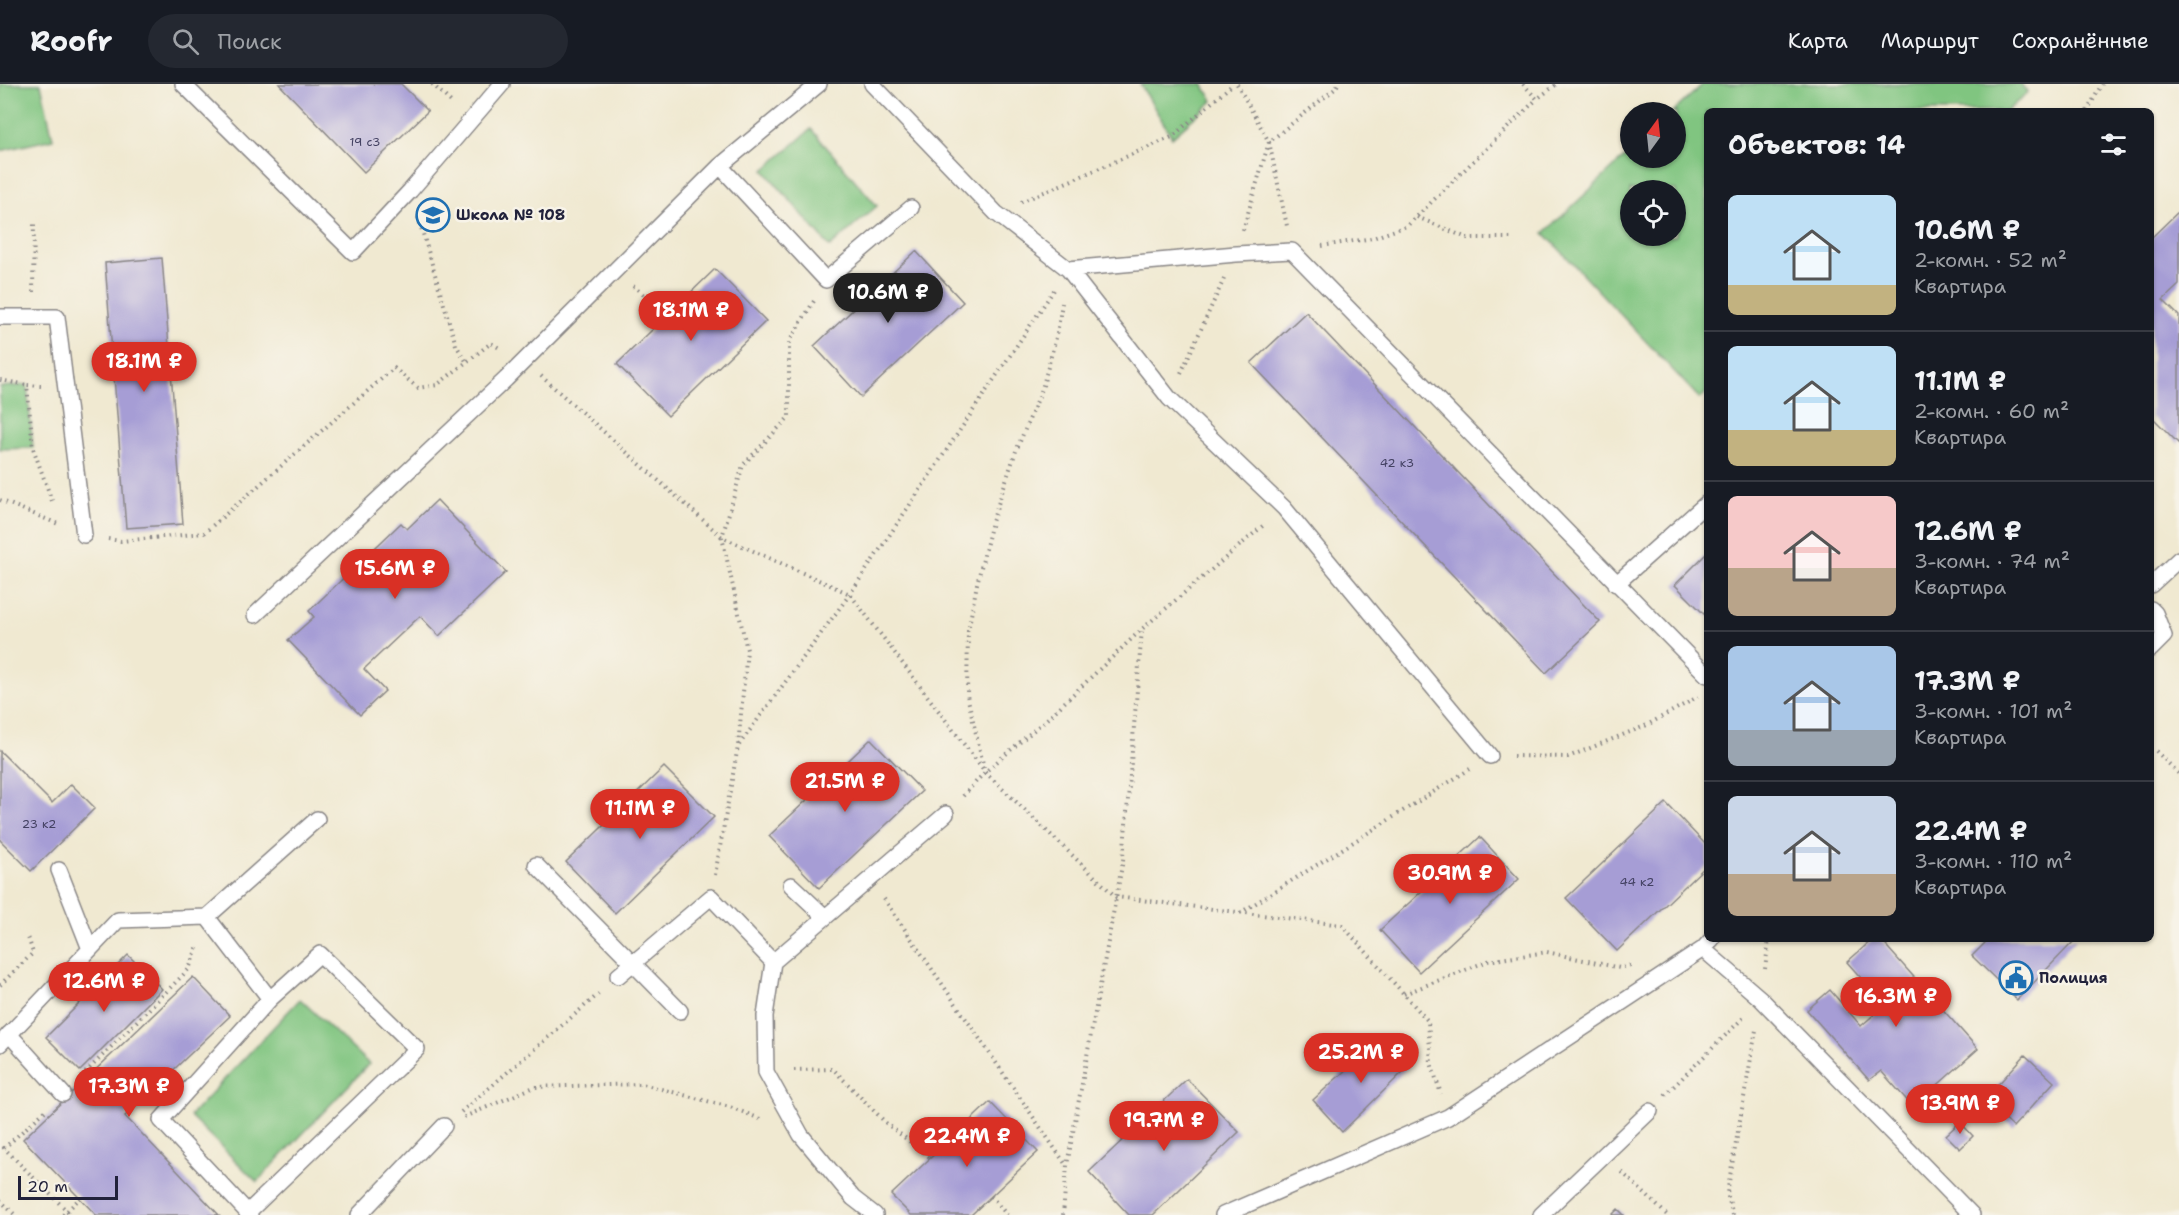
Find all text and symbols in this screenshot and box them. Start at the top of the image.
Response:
search box [148,14,568,68]
text: Roofr [30,22,112,60]
icon: search [169,25,202,58]
text: Поиск [217,27,282,56]
text: Карта [1788,27,1848,55]
text: Маршрут [1881,27,1979,55]
text: Сохранённые [2012,27,2149,55]
north arrow [1620,102,1686,168]
map controls [1620,102,1686,246]
text: Объектов: 14 [1728,127,1905,162]
icon: filters [2097,128,2130,161]
house number: 19 с3 [349,134,381,150]
button: locate [1620,180,1686,246]
school or university icon: Школа № 108 [415,197,451,233]
place label: Школа № 108 [456,205,565,225]
text: 10.6M ₽ [1914,212,2021,247]
icon: home [1776,219,1848,291]
text: 2-комн. · 52 m² [1914,247,2067,273]
pin: 10.6M ₽ [833,273,943,324]
text: Квартира [1914,273,2006,299]
text: 10.6M ₽ [847,279,929,305]
pin: 18.1M ₽ [636,291,746,342]
text: 18.1M ₽ [653,297,729,323]
pin: 18.1M ₽ [89,342,199,393]
text: 18.1M ₽ [106,348,182,374]
text: 11.1M ₽ [1914,363,2007,398]
icon: home [1776,370,1848,442]
text: 2-комн. · 60 m² [1914,398,2069,424]
text: Квартира [1914,424,2006,450]
house number: 42 к3 [1380,455,1414,471]
text: 12.6M ₽ [1914,513,2022,548]
icon: home [1776,520,1848,592]
text: 3-комн. · 74 m² [1914,548,2070,574]
pin: 15.6M ₽ [340,549,450,600]
text: 15.6M ₽ [354,555,436,581]
text: Квартира [1914,574,2006,600]
text: 17.3M ₽ [1914,663,2021,698]
icon: home [1776,670,1848,742]
text: 3-комн. · 101 m² [1914,698,2072,724]
text: Квартира [1914,724,2006,750]
pin: 21.5M ₽ [790,762,900,813]
text: 21.5M ₽ [805,768,885,794]
pin: 11.1M ₽ [585,789,695,840]
text: 11.1M ₽ [604,795,676,821]
text: 22.4M ₽ [1914,813,2028,848]
house number: 23 к2 [22,816,56,832]
icon: home [1776,820,1848,892]
text: 3-комн. · 110 m² [1914,848,2072,874]
pin: 30.9M ₽ [1395,854,1505,905]
text: 30.9M ₽ [1407,860,1493,886]
house number: 44 к2 [1620,874,1655,890]
text: Квартира [1914,874,2006,900]
public building icon: Полиция [1998,960,2034,996]
pin: 12.6M ₽ [49,962,159,1013]
text: 12.6M ₽ [63,968,146,994]
place label: Полиция [2039,968,2108,988]
pin: 16.3M ₽ [1841,977,1951,1028]
text: 16.3M ₽ [1854,983,1938,1009]
pin: 25.2M ₽ [1306,1033,1416,1084]
text: 25.2M ₽ [1318,1039,1404,1065]
pin: 17.3M ₽ [74,1067,184,1118]
text: 17.3M ₽ [88,1073,170,1099]
pin: 13.9M ₽ [1905,1084,2015,1135]
text: 13.9M ₽ [1920,1090,2000,1116]
pin: 19.7M ₽ [1109,1101,1219,1152]
text: 19.7M ₽ [1123,1107,1205,1133]
pin: 22.4M ₽ [912,1117,1022,1168]
text: 22.4M ₽ [923,1123,1011,1149]
scale bar [18,1173,118,1200]
text: 20 m [27,1176,68,1197]

